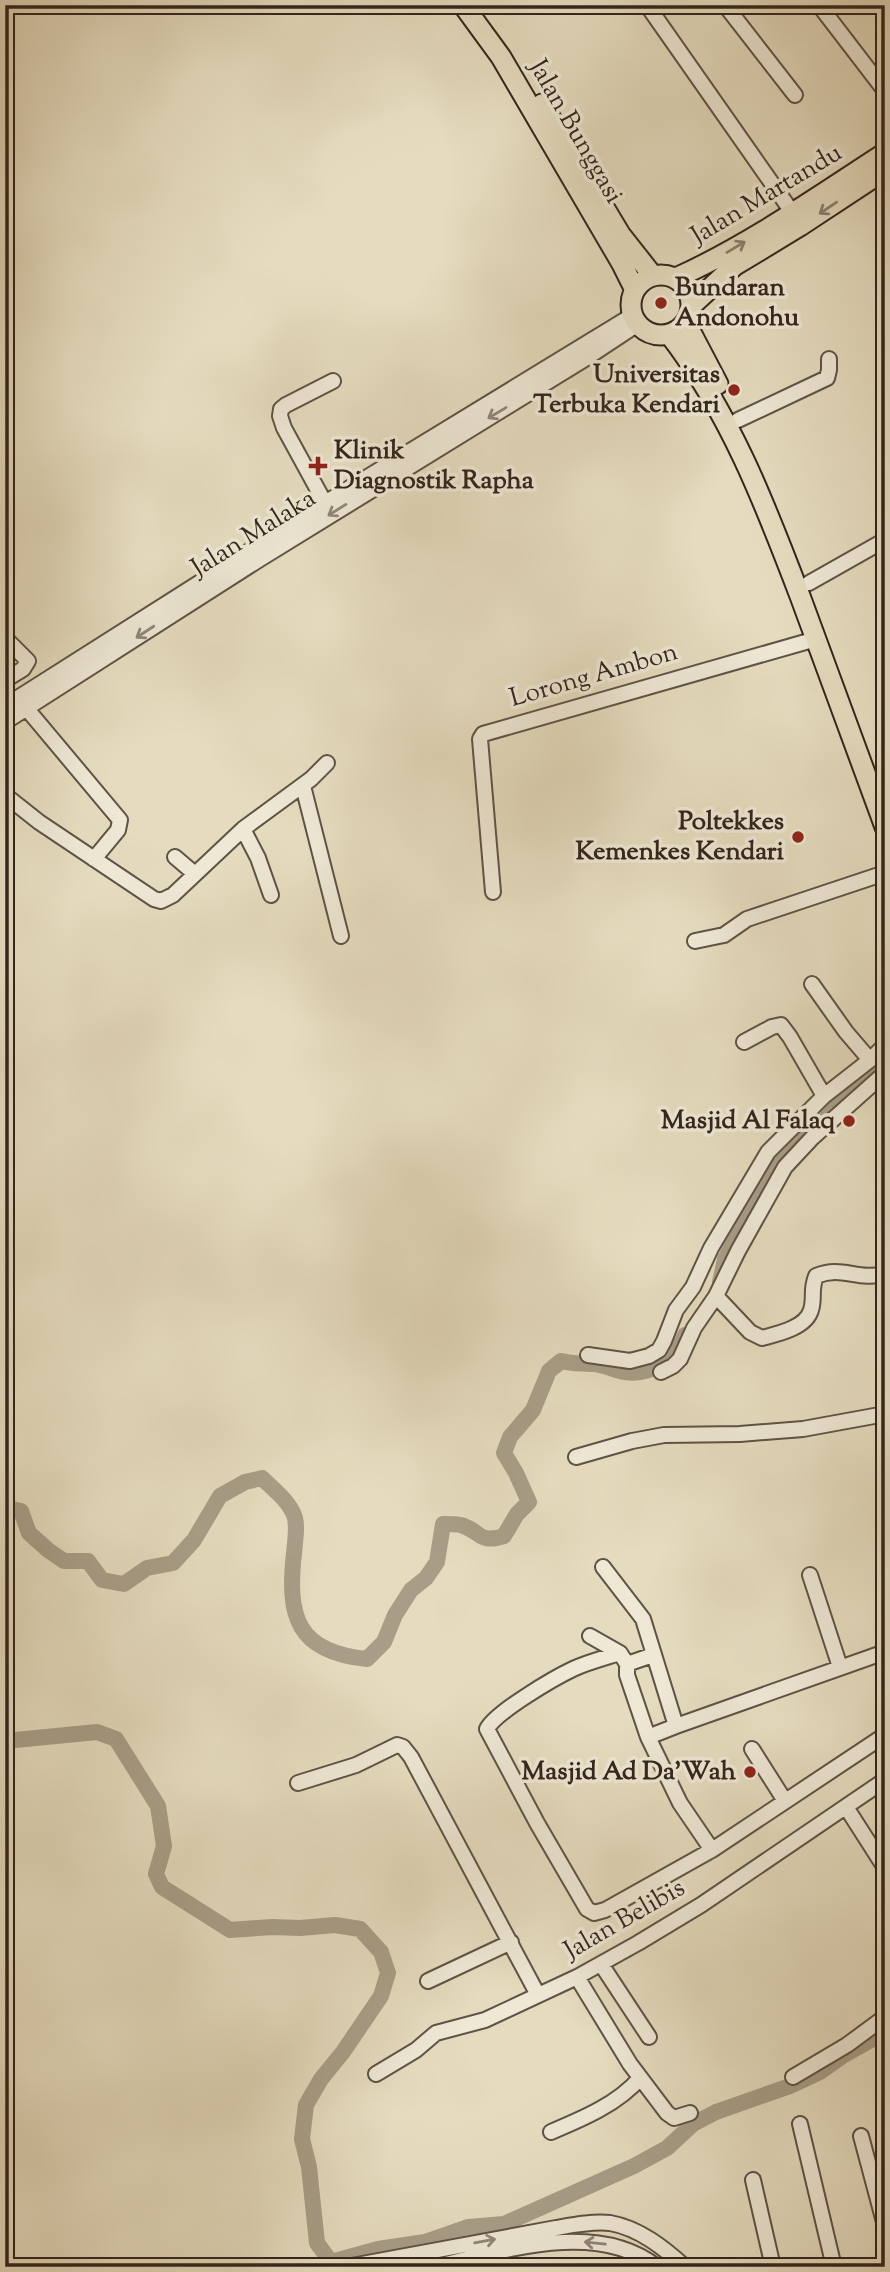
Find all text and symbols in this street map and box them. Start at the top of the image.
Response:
street label: Jalan Bunggasi [518,51,631,211]
street label: Jalan Martandu [683,135,850,256]
one-way arrow [819,200,838,215]
one-way arrow [726,240,746,254]
place label: Bundaran Andonohu [675,270,799,337]
marker: Bundaran Andonohu [653,295,669,311]
place label: Universitas Terbuka Kendari [533,357,721,424]
marker: Universitas Terbuka Kendari [726,382,742,398]
one-way arrow [488,406,508,420]
place label: Klinik Diagnostik Rapha [334,433,534,500]
marker: Klinik Diagnostik Rapha [308,456,328,476]
street label: Jalan Malaka [183,481,324,588]
one-way arrow [328,504,348,518]
one-way arrow [136,625,155,640]
street label: Lorong Ambon [506,634,682,718]
place label: Poltekkes Kemenkes Kendari [576,804,785,871]
marker: Poltekkes Kemenkes Kendari [790,829,806,845]
place label: Masjid Al Falaq [661,1103,835,1140]
marker: Masjid Al Falaq [841,1113,857,1129]
place label: Masjid Ad Da'Wah [521,1754,737,1791]
marker: Masjid Ad Da'Wah [742,1764,758,1780]
street label: Jalan Belibis [556,1870,692,1971]
one-way arrow [473,2234,496,2247]
one-way arrow [584,2236,607,2249]

